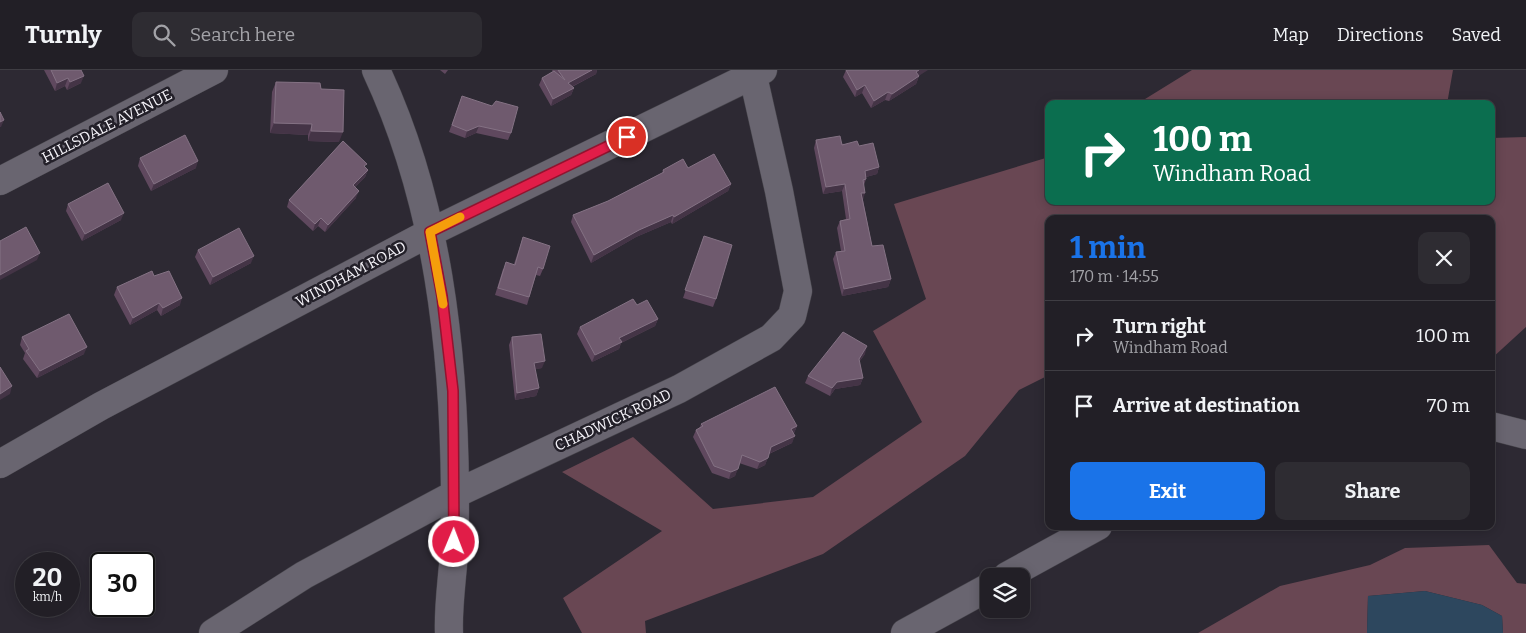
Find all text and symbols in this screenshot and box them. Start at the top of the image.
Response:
search box [132,12,482,57]
text: Turnly [25,21,102,49]
icon: search [150,21,178,49]
text: Search here [190,23,295,46]
text: Map [1273,24,1309,46]
text: Directions [1337,24,1424,46]
text: Saved [1452,24,1501,46]
street label: HILLSDALE AVENUE [39,85,175,167]
pin [606,116,648,158]
text: 100 m [1153,118,1252,160]
icon: right [1070,120,1135,185]
icon: arrive [613,123,641,151]
text: Windham Road [1153,160,1311,187]
text: 1 min [1070,230,1146,266]
button: close [1418,232,1470,284]
street label: WINDHAM ROAD [293,237,409,311]
text: 170 m · 14:55 [1070,267,1159,286]
text: Turn right [1113,315,1206,338]
icon: right [1070,322,1098,350]
text: 100 m [1416,324,1470,347]
text: Windham Road [1113,338,1228,357]
street label: CHADWICK ROAD [552,385,674,455]
icon: arrive [1070,392,1098,420]
text: Arrive at destination [1113,394,1300,417]
text: 70 m [1427,394,1470,417]
button: Exit [1070,462,1265,520]
button: Share [1275,462,1470,520]
position arrow [427,515,479,567]
speed limit sign: 30 [90,552,155,617]
text: 20 [33,563,62,593]
map controls [980,568,1030,618]
button: layers [980,568,1030,618]
text: km/h [33,590,62,604]

